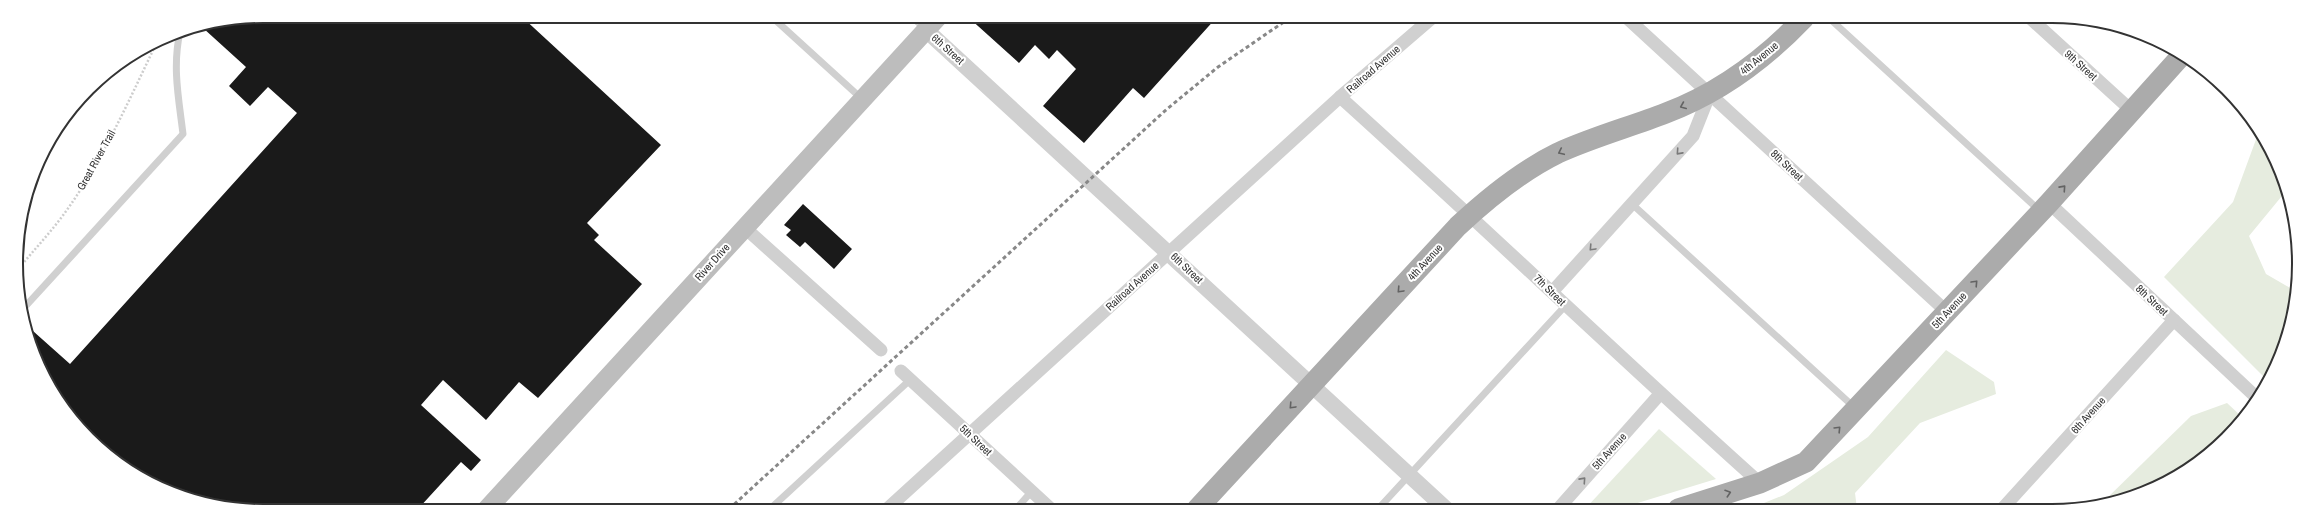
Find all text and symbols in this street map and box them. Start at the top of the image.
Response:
street label: 6th Street [929,31,968,68]
street label: 4th Avenue [1737,38,1781,78]
street label: Railroad Avenue [1343,42,1403,96]
street label: 9th Street [2062,47,2101,84]
one-way arrow [1679,101,1687,109]
street label: Great River Trail [74,127,118,193]
one-way arrow [1558,147,1566,155]
one-way arrow [1677,147,1684,154]
street label: 8th Street [1768,147,1806,184]
one-way arrow [2058,185,2065,192]
street label: River Drive [692,240,732,284]
street label: 4th Avenue [1405,241,1445,283]
one-way arrow [1589,243,1597,251]
street label: 6th Street [1168,250,1206,287]
street label: Railroad Avenue [1103,259,1161,313]
street label: 7th Street [1531,271,1569,309]
one-way arrow [1970,280,1977,288]
street label: 8th Street [2133,282,2171,319]
one-way arrow [1397,285,1404,293]
street label: 5th Avenue [1929,289,1969,331]
street label: 6th Avenue [2068,394,2108,436]
one-way arrow [1289,401,1297,409]
street label: 5th Street [957,422,995,459]
one-way arrow [1834,426,1841,434]
street label: 5th Avenue [1589,430,1629,472]
one-way arrow [1579,477,1586,485]
one-way arrow [1724,489,1731,498]

